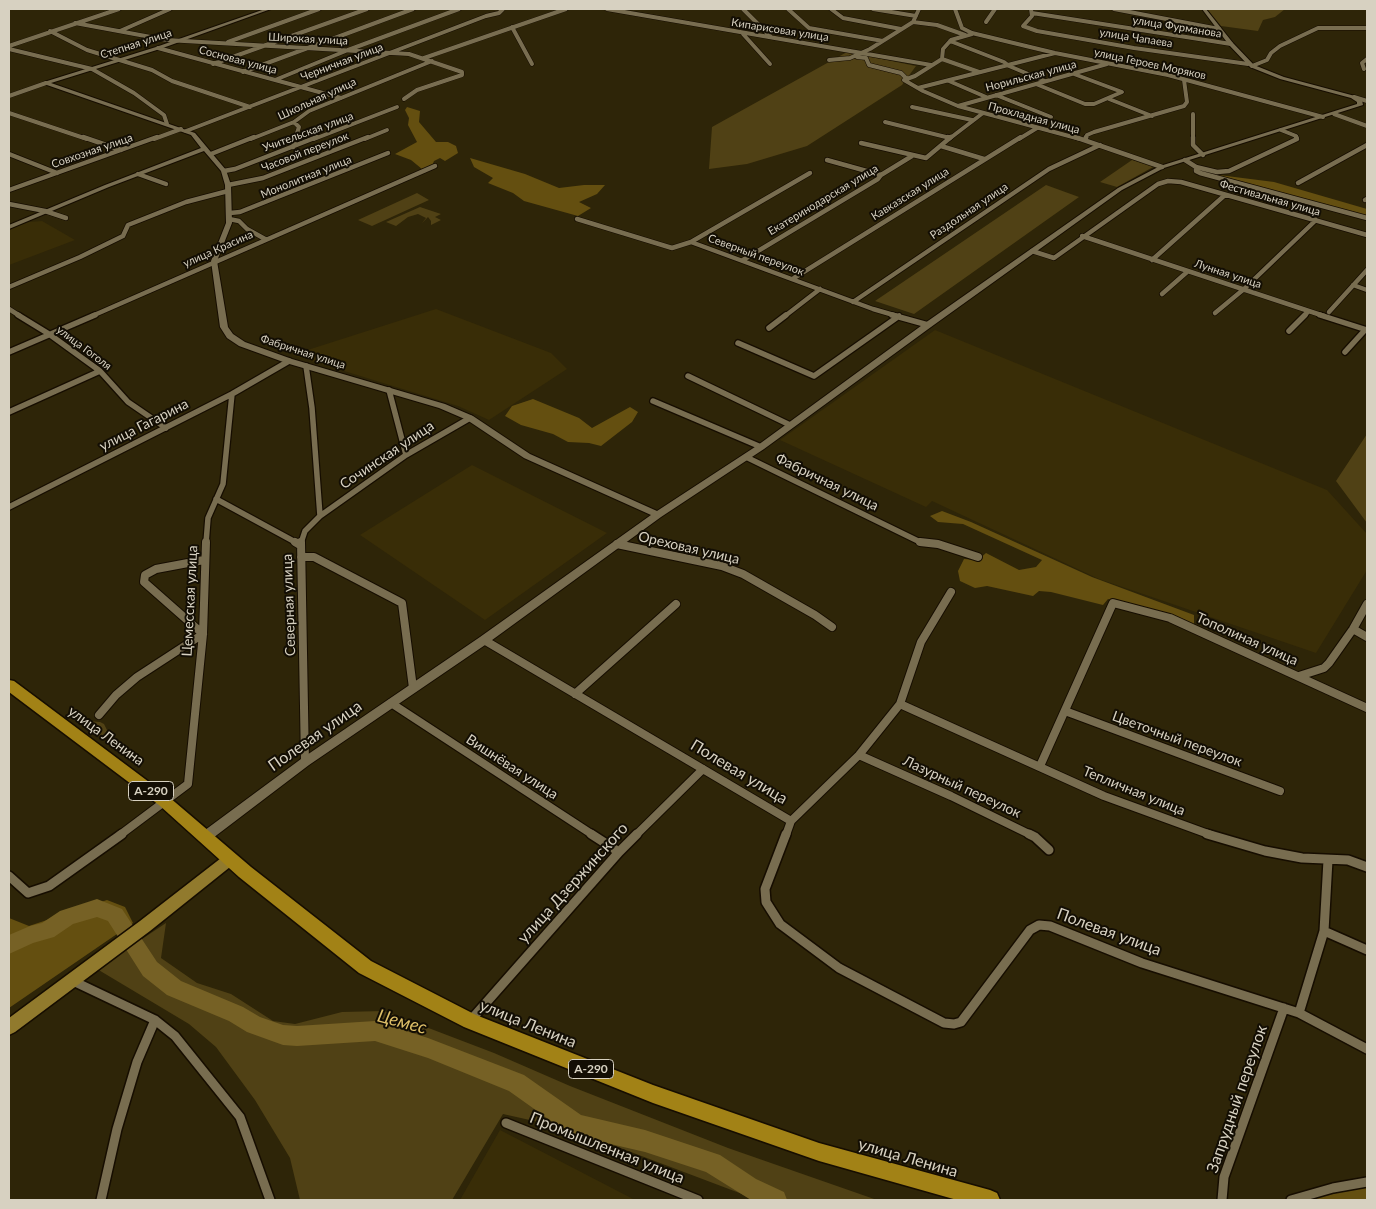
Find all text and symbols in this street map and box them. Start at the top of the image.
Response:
street label: улица Фурманова [1132,13,1222,41]
street label: Кипарисовая улица [730,16,830,44]
street label: Степная улица [99,26,173,62]
street label: улица Чапаева [1099,26,1173,50]
street label: Широкая улица [268,30,348,48]
street label: Черничная улица [299,40,385,84]
street label: Сосновая улица [197,43,279,77]
street label: улица Героев Моряков [1093,46,1207,82]
street label: Норильская улица [984,58,1078,94]
street label: Школьная улица [276,75,358,123]
street label: Прохладная улица [987,99,1081,137]
street label: Учительская улица [261,109,355,155]
street label: Часовой переулок [260,129,350,175]
street label: Совхозная улица [50,131,134,171]
street label: Монолитная улица [259,153,353,201]
street label: Екатеринодарская улица [766,162,880,238]
street label: Кавказская улица [869,165,951,223]
street label: Фестивальная улица [1218,177,1322,219]
street label: Раздольная улица [927,180,1011,242]
street label: улица Красина [181,228,255,270]
street label: Северный переулок [706,232,806,278]
street label: Лунная улица [1193,257,1263,291]
street label: улица Гоголя [54,323,114,373]
street label: Фабричная улица [259,332,347,372]
street label: улица Гагарина [97,395,191,455]
street label: Сочинская улица [337,417,437,493]
street label: Фабричная улица [773,450,881,514]
street label: Ореховая улица [637,528,741,568]
street label: Цемесская улица [179,545,201,657]
street label: Северная улица [279,554,299,656]
street label: Тополиная улица [1193,609,1301,669]
street label: Полевая улица [265,697,365,775]
street label: улица Ленина [65,703,147,769]
street label: Цветочный переулок [1110,708,1244,770]
street label: Вишнёвая улица [463,731,561,803]
street label: Полевая улица [687,736,791,808]
street label: Лазурный переулок [900,752,1024,822]
street label: Тепличная улица [1080,763,1188,819]
road number: А-290 [128,781,174,800]
street label: улица Дзержинского [514,819,632,947]
street label: Полевая улица [1054,904,1164,960]
street label: улица Ленина [477,996,579,1052]
water label: Цемес [375,1005,429,1039]
street label: Запрудный переулок [1203,1023,1271,1175]
road number: А-290 [568,1060,614,1078]
street label: Промышленная улица [527,1108,687,1188]
street label: улица Ленина [856,1135,960,1181]

